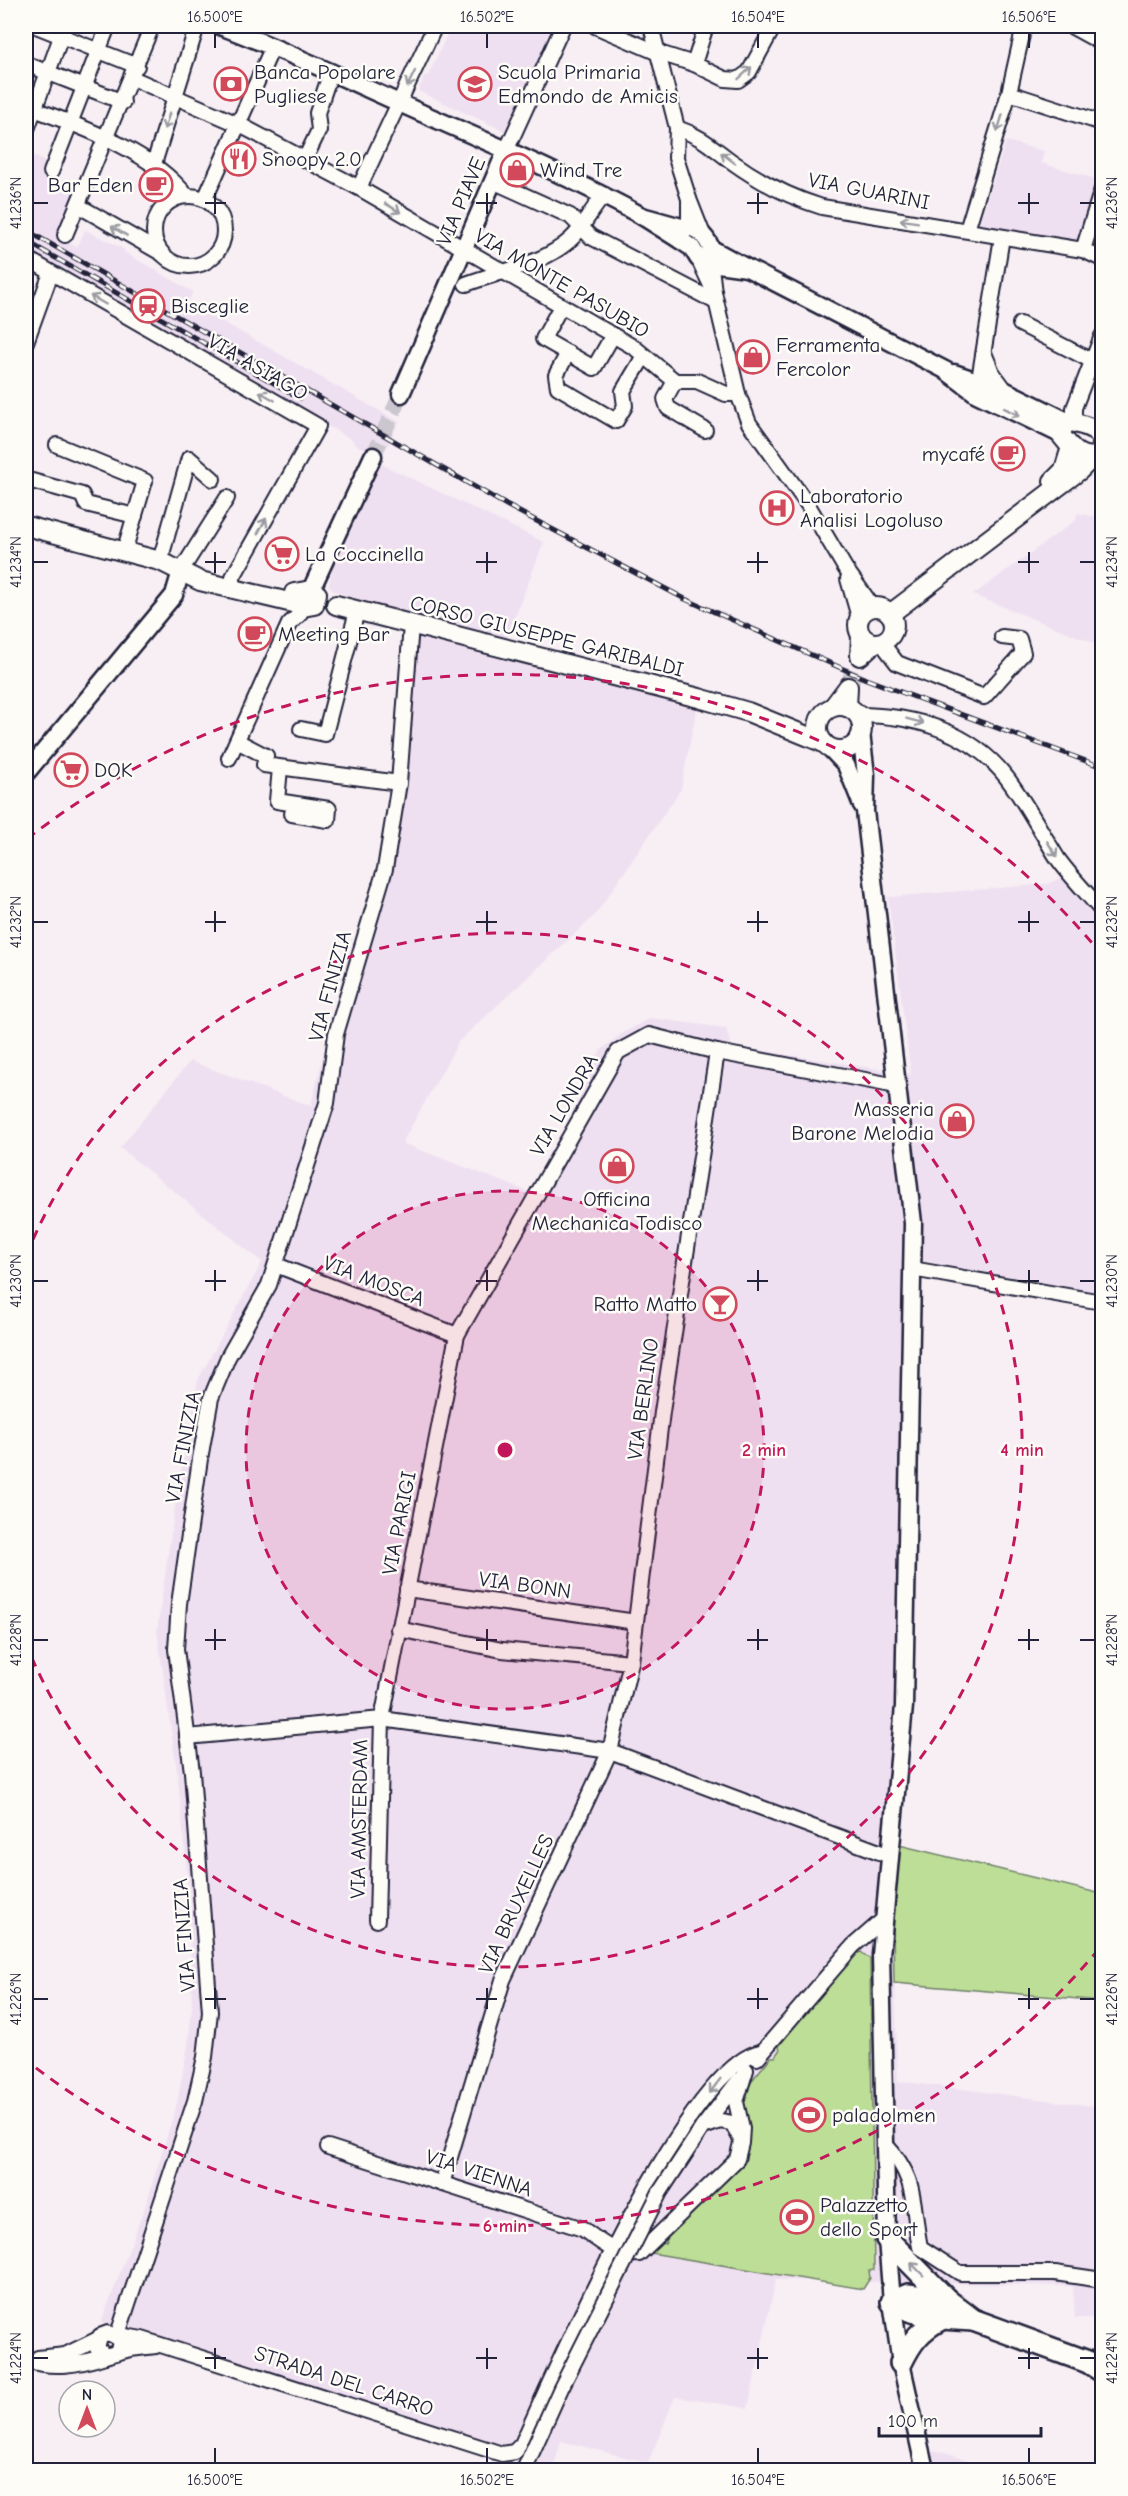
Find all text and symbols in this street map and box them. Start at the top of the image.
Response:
text: 16.500°E [187,8,243,26]
text: 16.502°E [460,8,514,26]
text: 16.504°E [731,8,785,26]
text: 16.506°E [1002,8,1056,26]
place label: Banca Popolare Pugliese [254,60,396,108]
place label: Scuola Primaria Edmondo de Amicis [498,60,678,108]
bank icon: Banca Popolare Pugliese [213,66,249,102]
school or university icon: Scuola Primaria Edmondo de Amicis [457,66,493,102]
one-way arrow [736,67,752,81]
one-way arrow [404,69,416,87]
one-way arrow [161,111,172,130]
one-way arrow [994,113,1005,132]
restaurant icon: Snoopy 2.0 [221,141,257,177]
place label: Snoopy 2.0 [262,147,362,171]
shop icon: Wind Tre [499,152,535,188]
one-way arrow [720,152,736,165]
street label: VIA PIAVE [432,153,490,249]
place label: Wind Tre [540,158,622,182]
cafe icon: Bar Eden [138,167,174,203]
street label: VIA GUARINI [806,167,932,215]
place label: Bar Eden [48,173,133,197]
text: 41.236°N [7,177,25,229]
text: 41.236°N [1103,177,1121,229]
one-way arrow [384,202,401,214]
one-way arrow [900,215,919,226]
street label: VIA MONTE PASUBIO [470,223,654,343]
one-way arrow [111,224,128,236]
station icon: Bisceglie [130,288,166,324]
one-way arrow [90,293,107,305]
place label: Bisceglie [171,294,249,318]
street label: VIA ASIAGO [204,329,312,405]
place label: Ferramenta Fercolor [776,333,880,381]
shop icon: Ferramenta Fercolor [735,339,771,375]
one-way arrow [259,390,276,402]
one-way arrow [1003,407,1021,418]
cafe icon: mycafé [990,436,1026,472]
place label: mycafé [922,442,985,466]
place label: Laboratorio Analisi Logoluso [800,484,943,532]
hospital icon: Laboratorio Analisi Logoluso [759,490,795,526]
one-way arrow [257,517,268,535]
text: 41.234°N [7,536,25,588]
supermarket icon: La Coccinella [264,536,300,572]
text: 41.234°N [1103,536,1121,588]
place label: La Coccinella [305,542,424,566]
street label: CORSO GIUSEPPE GARIBALDI [408,590,686,682]
cafe icon: Meeting Bar [237,616,273,652]
place label: Meeting Bar [278,622,390,646]
one-way arrow [905,716,924,728]
supermarket icon: DOK [53,752,89,788]
place label: DOK [94,758,133,782]
one-way arrow [1047,840,1059,857]
text: 41.232°N [7,896,25,948]
text: 41.232°N [1103,896,1121,948]
street label: VIA FINIZIA [304,928,356,1044]
street label: VIA LONDRA [525,1050,603,1160]
place label: Masseria Barone Melodia [791,1097,934,1145]
shop icon: Masseria Barone Melodia [939,1103,975,1139]
shop icon: Officina Mechanica Todisco [599,1148,635,1184]
place label: Officina Mechanica Todisco [532,1187,702,1235]
street label: VIA MOSCA [320,1251,428,1311]
text: 41.230°N [7,1254,25,1308]
text: 41.230°N [1103,1254,1121,1308]
bar icon: Ratto Matto [702,1286,738,1322]
place label: Ratto Matto [593,1292,697,1316]
street label: VIA BERLINO [623,1336,663,1462]
street label: VIA FINIZIA [160,1389,206,1505]
centre of rings [495,1440,515,1460]
text: 2 min [742,1440,786,1461]
text: 4 min [1000,1440,1044,1461]
street label: VIA PARIGI [377,1469,421,1577]
street label: VIA BONN [477,1567,573,1603]
text: 41.228°N [7,1614,25,1666]
text: 41.228°N [1103,1614,1121,1666]
street label: VIA AMSTERDAM [346,1739,372,1899]
street label: VIA BRUXELLES [473,1830,559,1978]
street label: VIA FINIZIA [168,1877,200,1993]
text: 41.226°N [7,1973,25,2025]
text: 41.226°N [1103,1973,1121,2025]
one-way arrow [709,2077,721,2093]
sports icon: paladolmen [791,2097,827,2133]
place label: paladolmen [832,2103,936,2127]
street label: VIA VIENNA [423,2144,535,2202]
place label: Palazzetto dello Sport [820,2193,918,2241]
sports icon: Palazzetto dello Sport [779,2199,815,2235]
text: 6 min [483,2216,527,2237]
one-way arrow [910,2262,924,2277]
text: 41.224°N [7,2332,25,2384]
text: 41.224°N [1103,2332,1121,2384]
street label: STRADA DEL CARRO [252,2341,436,2421]
north arrow [57,2379,117,2439]
text: N [82,2386,92,2404]
scale bar [879,2400,1041,2438]
text: 100 m [888,2411,938,2432]
text: 16.500°E [187,2471,243,2489]
text: 16.502°E [460,2471,514,2489]
text: 16.504°E [731,2471,785,2489]
text: 16.506°E [1002,2471,1056,2489]

